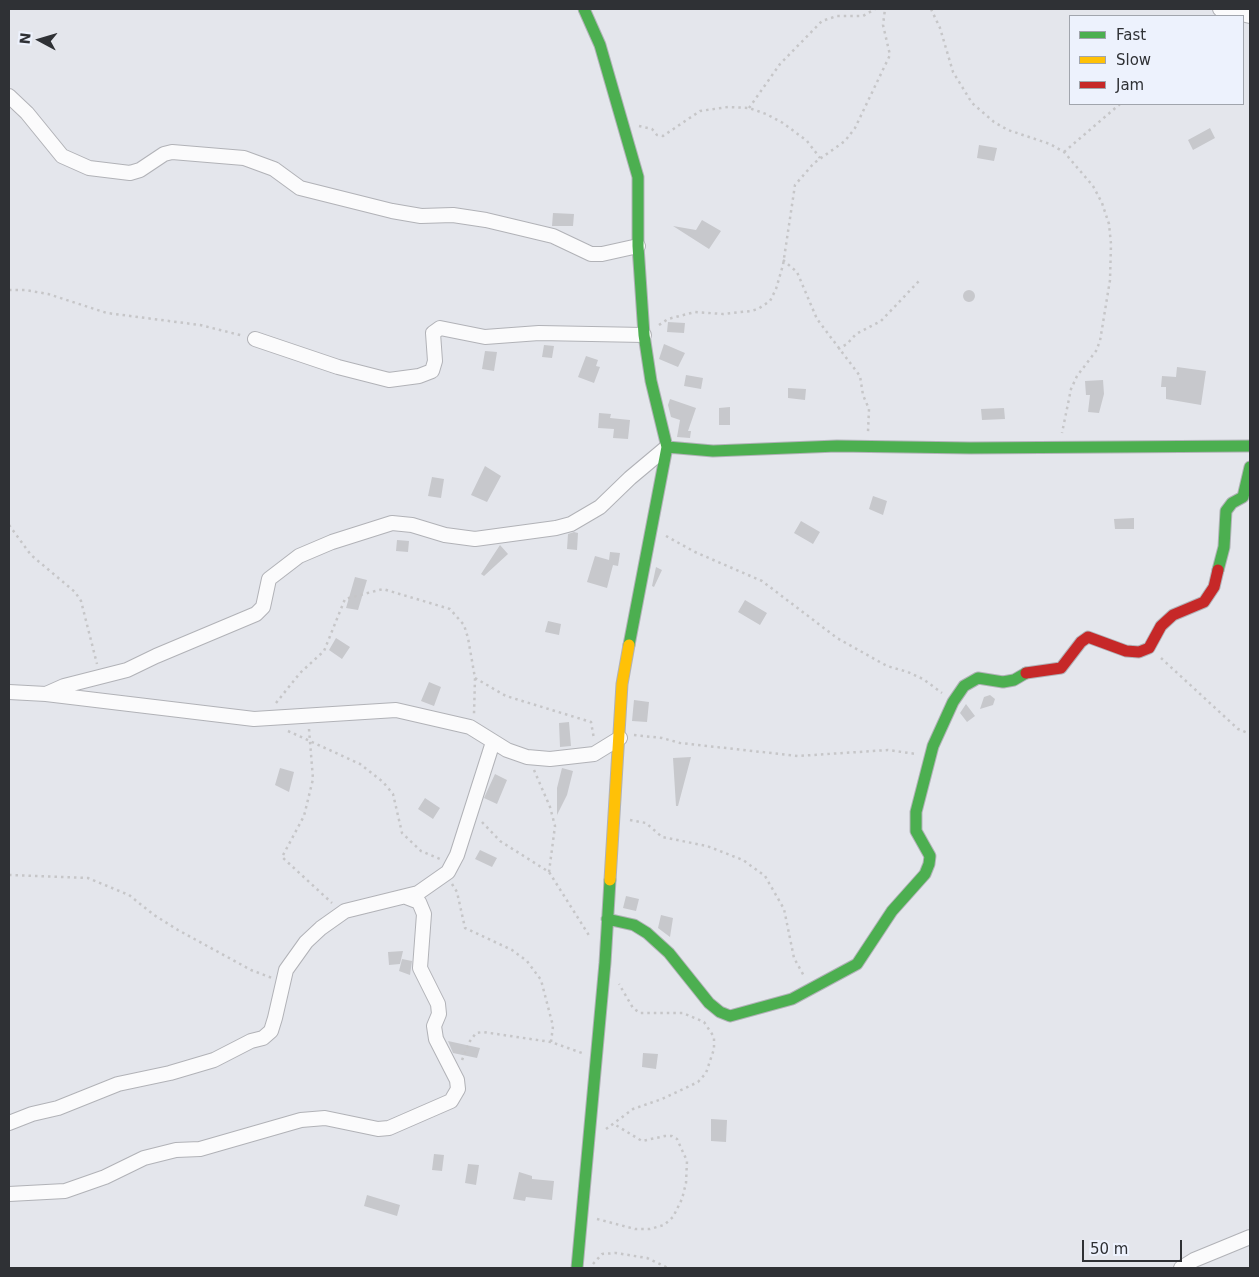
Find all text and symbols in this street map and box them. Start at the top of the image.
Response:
north arrow [15,15,65,65]
legend [1069,15,1244,105]
text: Fast [1116,26,1146,44]
text: N [17,32,34,45]
text: Slow [1116,51,1151,69]
text: Jam [1116,76,1144,94]
scale bar [1084,1230,1184,1262]
text: 50 m [1090,1240,1128,1258]

